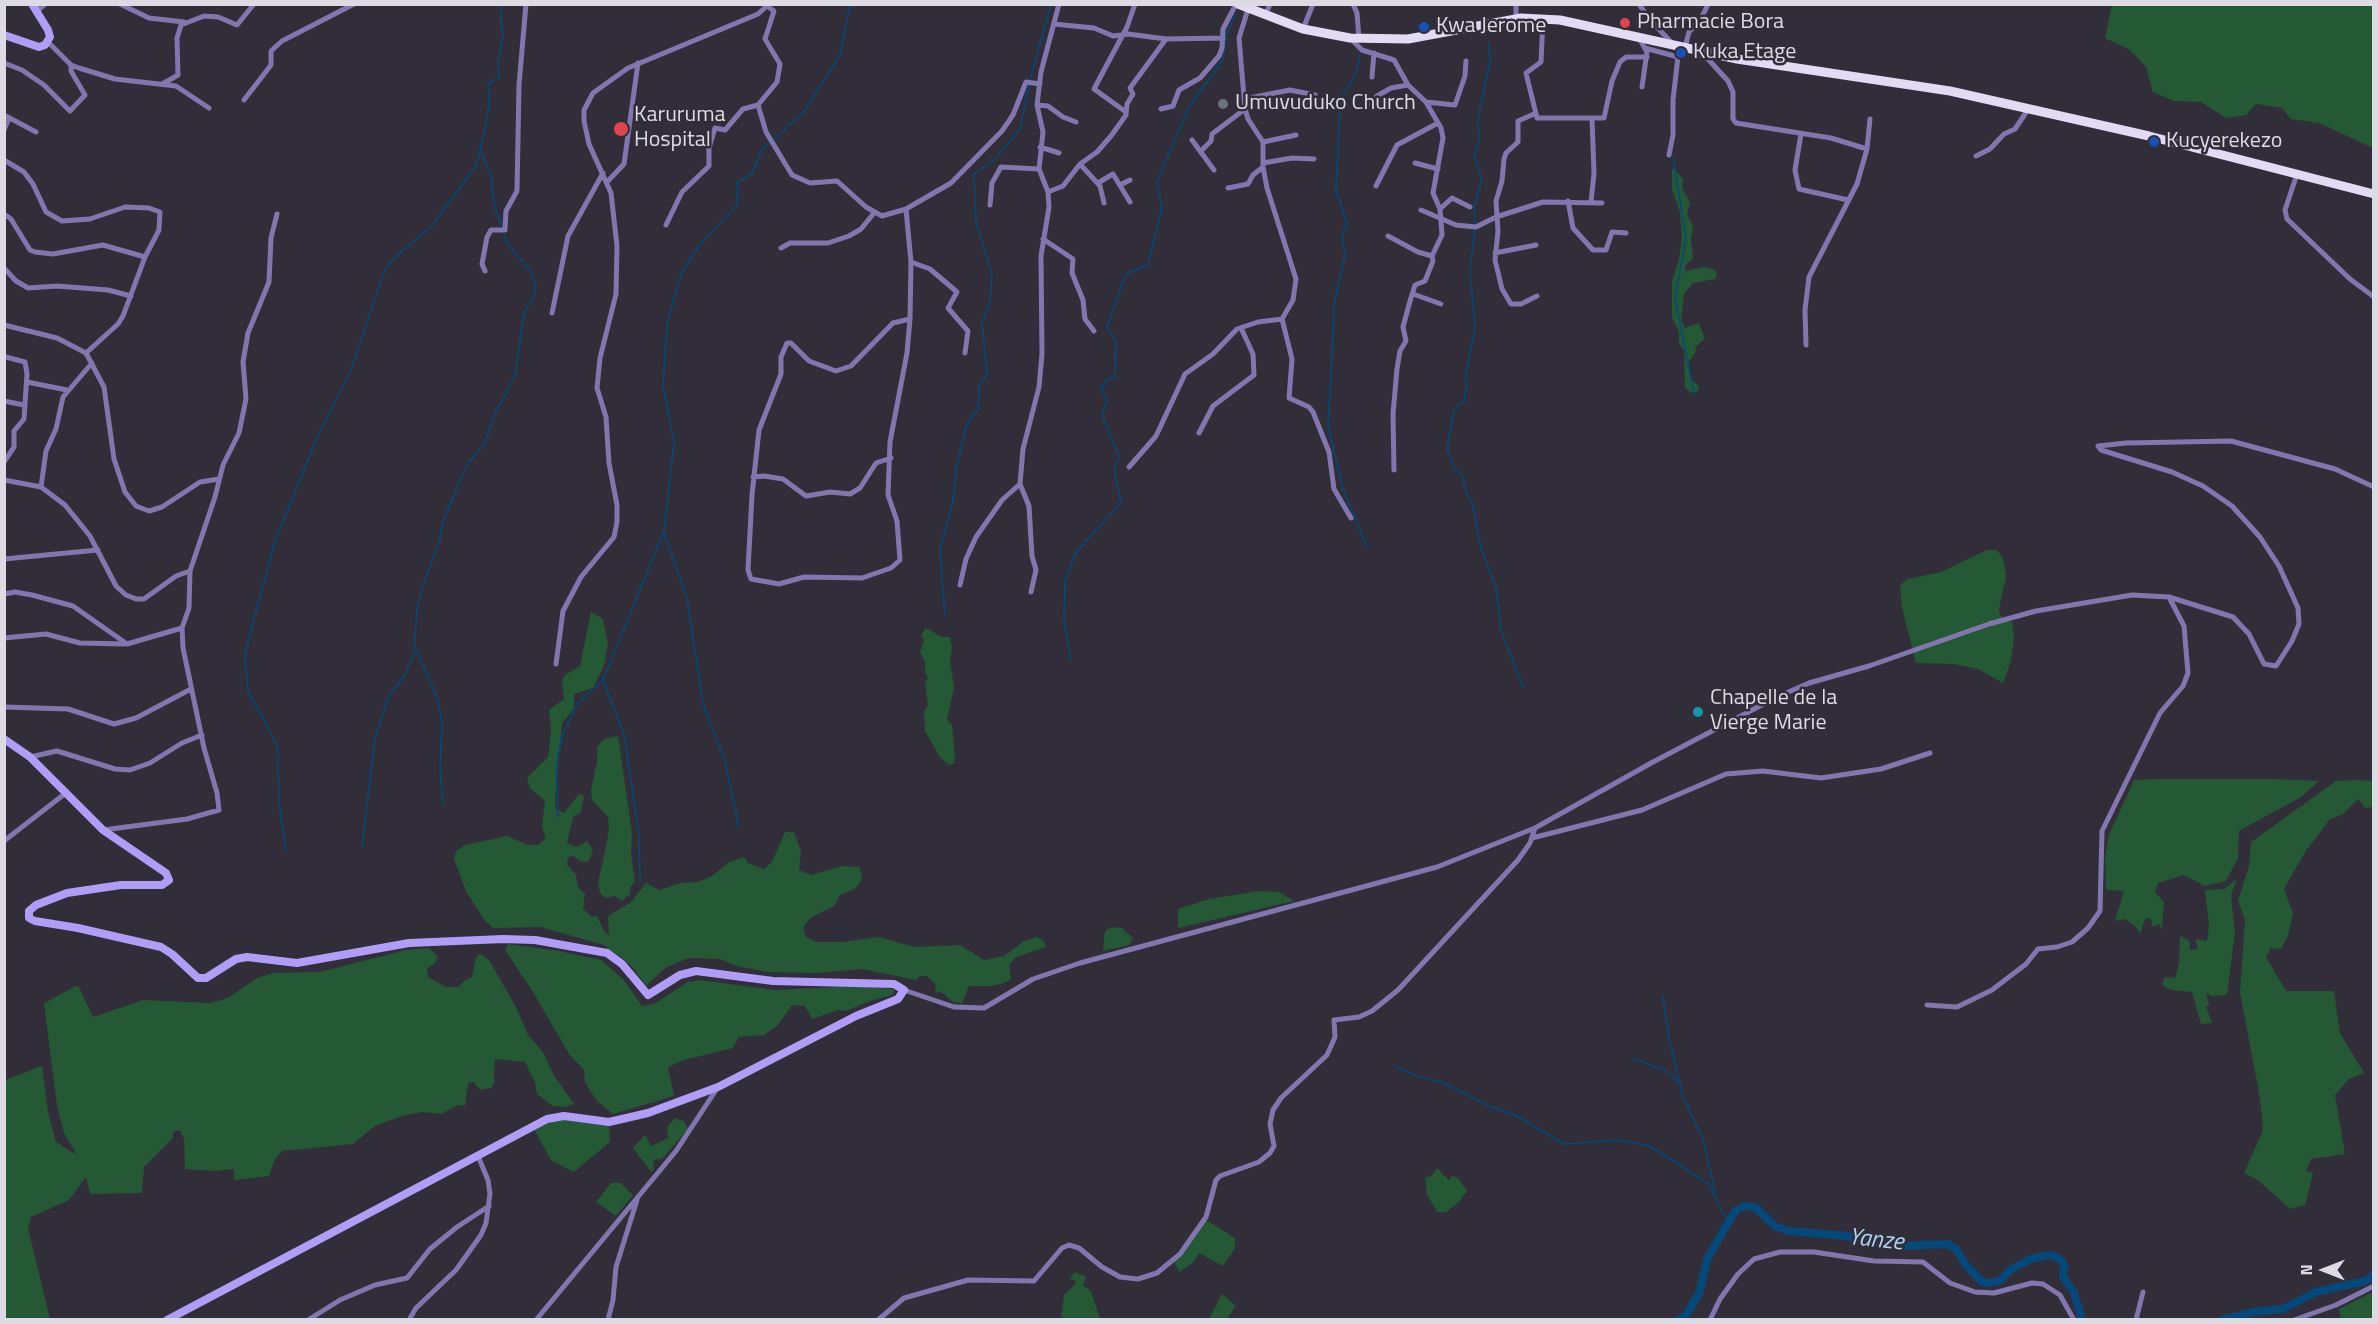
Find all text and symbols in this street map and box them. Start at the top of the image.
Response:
place label: Pharmacie Bora [1637,10,1784,36]
place label: Kwa Jerome [1436,14,1546,40]
marker: Pharmacie Bora [1618,16,1632,30]
marker: Kwa Jerome [1417,20,1431,34]
place label: Kuka Etage [1693,40,1796,66]
marker: Kuka Etage [1674,46,1688,60]
place label: Umuvuduko Church [1235,91,1416,117]
marker: Umuvuduko Church [1216,97,1230,111]
place label: Karuruma Hospital [634,103,726,154]
marker: Karuruma Hospital [612,120,630,138]
place label: Kucyerekezo [2166,129,2282,155]
marker: Kucyerekezo [2147,135,2161,149]
place label: Chapelle de la Vierge Marie [1710,686,1837,738]
marker: Chapelle de la Vierge Marie [1691,705,1705,719]
water label: Yanze [1847,1224,1905,1258]
north arrow [2294,1240,2354,1300]
text: N [2294,1264,2318,1276]

